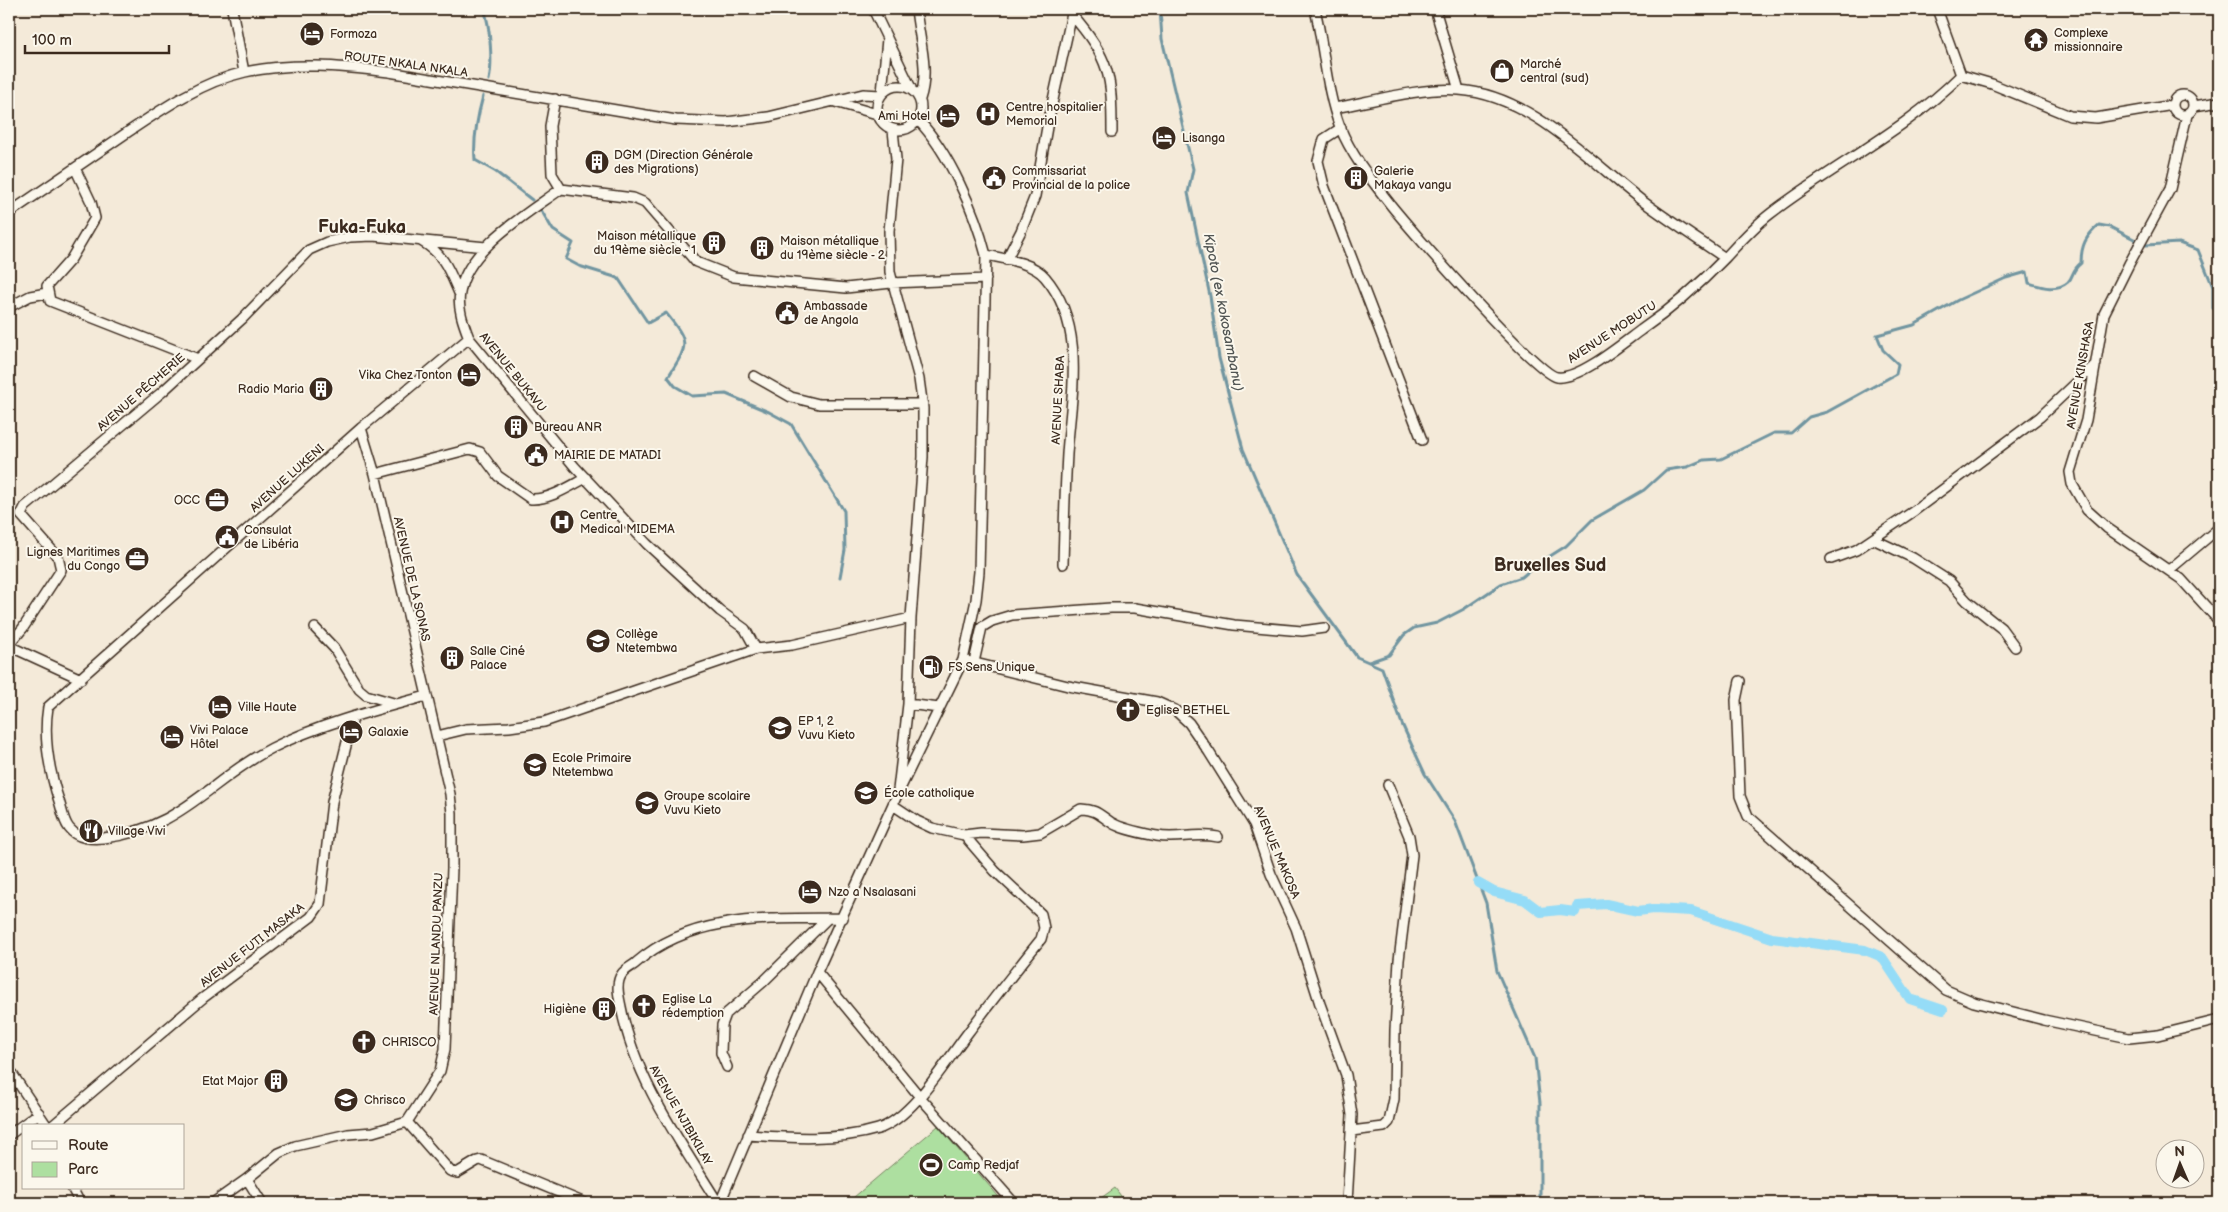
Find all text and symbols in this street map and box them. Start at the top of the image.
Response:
hotel icon: Formoza [299,21,325,47]
scale bar [25,22,169,54]
place label: Complexe missionnaire [2054,26,2123,55]
place label: Formoza [330,27,377,42]
temple icon: Complexe missionnaire [2023,27,2049,53]
text: 100 m [32,31,72,50]
street label: ROUTE NKALA NKALA [343,48,469,81]
place label: Marché central (sud) [1520,57,1589,86]
shop icon: Marché central (sud) [1489,58,1515,84]
place label: Centre hospitalier Memorial [1006,100,1103,129]
hospital icon: Centre hospitalier Memorial [975,101,1001,127]
hotel icon: Ami Hotel [935,103,961,129]
place label: Ami Hotel [878,109,930,124]
hotel icon: Lisanga [1151,125,1177,151]
place label: Lisanga [1182,131,1225,146]
place label: DGM (Direction Générale des Migrations) [614,148,753,177]
building icon: DGM (Direction Générale des Migrations) [584,149,610,175]
place label: Commissariat Provincial de la police [1012,164,1130,193]
place label: Galerie Makaya vangu [1374,164,1452,193]
public building icon: Commissariat Provincial de la police [981,165,1007,191]
building icon: Galerie Makaya vangu [1343,165,1369,191]
district label: Fuka-Fuka [318,217,406,238]
place label: Maison métallique du 19ème siècle - 1 [593,229,696,258]
building icon: Maison métallique du 19ème siècle - 1 [701,230,727,256]
water label: Kipoto (ex kokosambanu) [1200,232,1247,393]
place label: Maison métallique du 19ème siècle - 2 [780,234,885,263]
building icon: Maison métallique du 19ème siècle - 2 [749,235,775,261]
street label: AVENUE MOBUTU [1565,298,1660,367]
place label: Ambassade de Angola [804,299,868,328]
public building icon: Ambassade de Angola [774,300,800,326]
street label: AVENUE KINSHASA [2064,319,2097,430]
street label: AVENUE BUKAVU [476,330,549,415]
street label: AVENUE PÊCHERIE [93,349,188,435]
street label: AVENUE SHABA [1049,354,1068,445]
hotel icon: Vika Chez Tonton [456,362,482,388]
place label: Vika Chez Tonton [359,368,452,383]
building icon: Radio Maria [308,376,334,402]
place label: Radio Maria [238,382,304,397]
building icon: Bureau ANR [503,414,529,440]
place label: Bureau ANR [534,420,602,435]
street label: AVENUE LUKENI [247,441,328,516]
public building icon: MAIRIE DE MATADI [523,442,549,468]
place label: MAIRIE DE MATADI [554,448,661,463]
office icon: OCC [204,487,230,513]
place label: OCC [174,493,200,508]
place label: Centre Medical MIDEMA [580,508,675,537]
hospital icon: Centre Medical MIDEMA [549,509,575,535]
street label: AVENUE DE LA SONAS [390,515,433,643]
place label: Consulat de Libéria [244,523,299,552]
public building icon: Consulat de Libéria [214,524,240,550]
place label: Lignes Maritimes du Congo [27,545,120,574]
office icon: Lignes Maritimes du Congo [124,546,150,572]
district label: Bruxelles Sud [1494,555,1606,576]
place label: Collège Ntetembwa [616,627,678,656]
school or university icon: Collège Ntetembwa [585,628,611,654]
place label: Salle Ciné Palace [470,644,525,673]
building icon: Salle Ciné Palace [439,645,465,671]
fuel station icon: FS Sens Unique [918,654,944,680]
place label: FS Sens Unique [948,660,1035,675]
hotel icon: Ville Haute [207,694,233,720]
church icon: Eglise BETHEL [1115,697,1141,723]
place label: Ville Haute [238,700,297,715]
place label: Eglise BETHEL [1146,703,1230,718]
place label: EP 1, 2 Vuvu Kieto [798,714,855,743]
school or university icon: EP 1, 2 Vuvu Kieto [767,715,793,741]
hotel icon: Galaxie [338,719,364,745]
place label: Vivi Palace Hôtel [190,723,248,752]
hotel icon: Vivi Palace Hôtel [159,724,185,750]
place label: Galaxie [368,725,409,740]
place label: Ecole Primaire Ntetembwa [552,751,631,780]
school or university icon: Ecole Primaire Ntetembwa [522,752,548,778]
school or university icon: École catholique [853,780,879,806]
place label: École catholique [884,785,974,801]
place label: Groupe scolaire Vuvu Kieto [664,789,750,818]
school or university icon: Groupe scolaire Vuvu Kieto [634,790,660,816]
street label: AVENUE MAKOSA [1250,803,1303,902]
restaurant icon: Village Vivi [78,818,104,844]
place label: Village Vivi [108,824,166,839]
street label: AVENUE NLANDU PANZU [427,872,446,1016]
hotel icon: Nzo a Nsalasani [797,879,823,905]
place label: Nzo a Nsalasani [828,885,916,900]
street label: AVENUE FUTI MASAKA [197,900,308,991]
place label: Eglise La rédemption [662,992,724,1021]
church icon: Eglise La rédemption [631,993,657,1019]
building icon: Higiène [591,996,617,1022]
place label: Higiène [544,1002,586,1017]
church icon: CHRISCO [351,1029,377,1055]
place label: CHRISCO [382,1035,437,1050]
street label: AVENUE NJIBIKILAY [646,1062,716,1169]
building icon: Etat Major [263,1068,289,1094]
place label: Etat Major [202,1074,259,1089]
school or university icon: Chrisco [333,1087,359,1113]
place label: Chrisco [364,1093,406,1108]
legend [22,1124,185,1190]
text: Route [68,1136,109,1155]
north arrow [2156,1140,2206,1190]
text: N [2174,1143,2185,1160]
sports icon: Camp Redjaf [918,1152,944,1178]
place label: Camp Redjaf [948,1158,1020,1173]
text: Parc [68,1160,98,1179]

